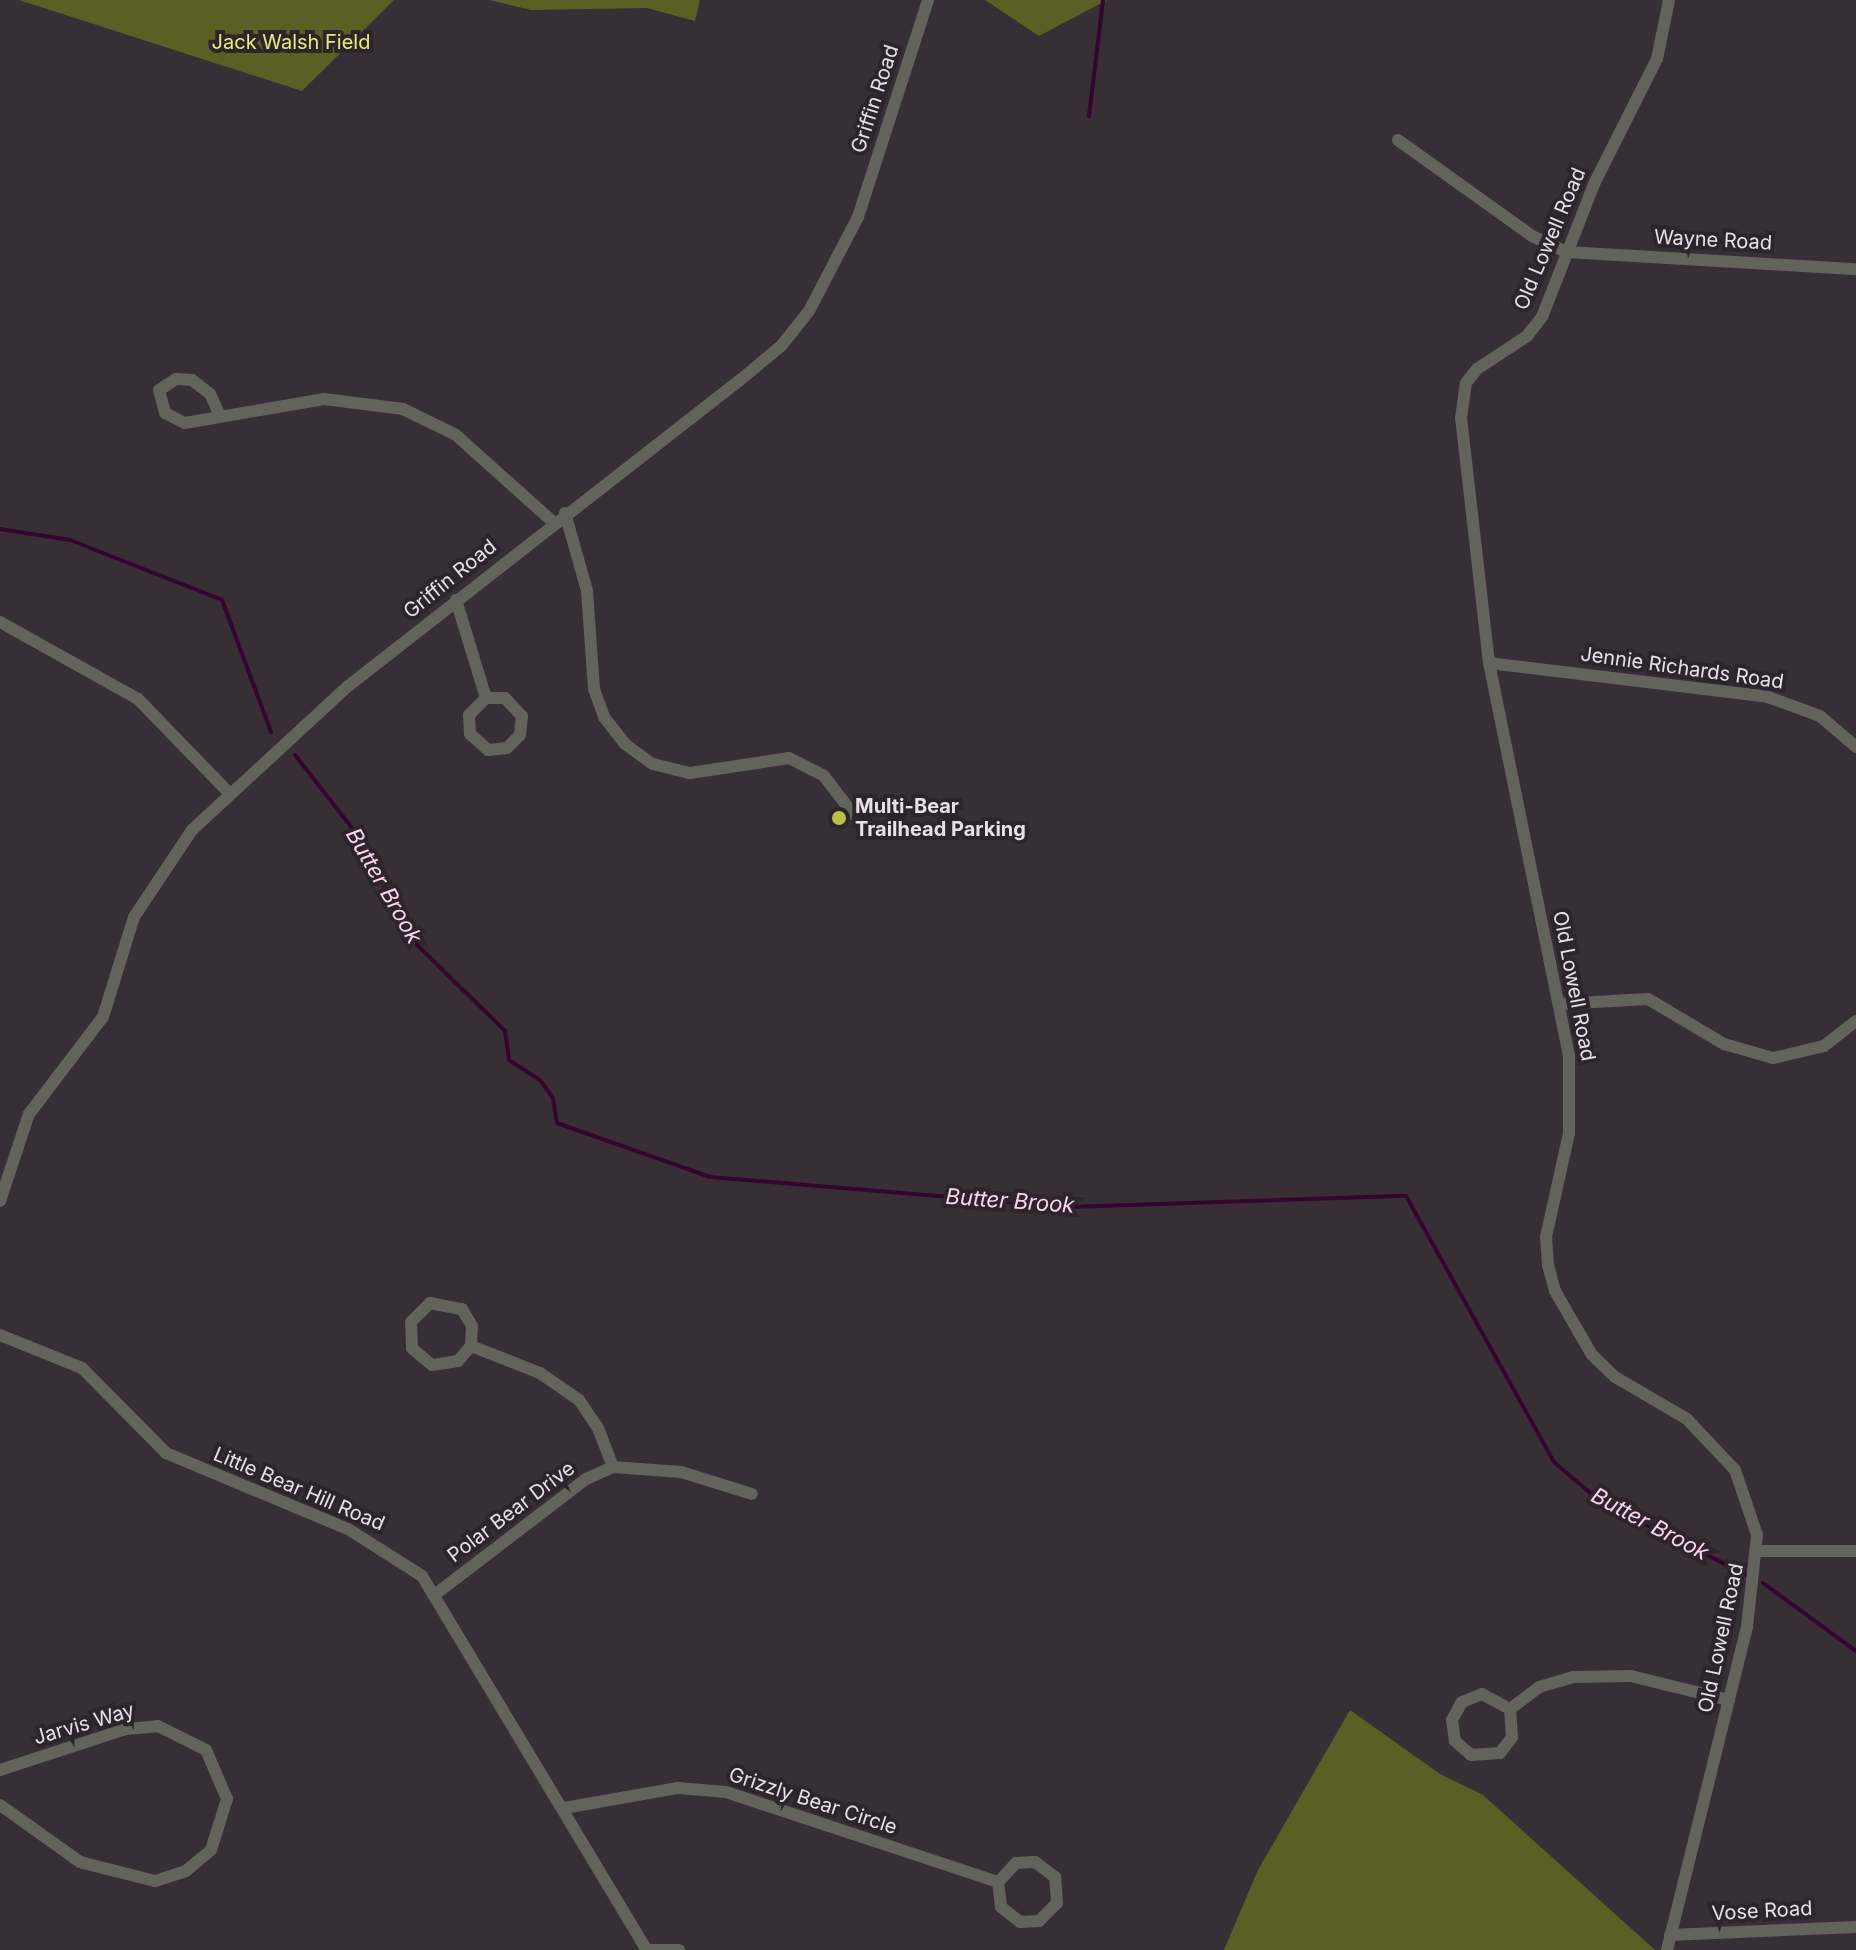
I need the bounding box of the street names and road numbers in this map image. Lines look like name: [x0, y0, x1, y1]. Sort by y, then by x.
street label: Griffin Road: [846, 42, 904, 156]
street label: Old Lowell Road: [1509, 164, 1591, 314]
street label: Wayne Road: [1653, 225, 1773, 255]
street label: Griffin Road: [399, 534, 501, 624]
street label: Jennie Richards Road: [1579, 642, 1785, 694]
street label: Old Lowell Road: [1548, 909, 1600, 1063]
street label: Little Bear Hill Road: [210, 1442, 388, 1536]
street label: Polar Bear Drive: [443, 1456, 579, 1568]
street label: Old Lowell Road: [1693, 1561, 1749, 1715]
street label: Jarvis Way: [31, 1698, 137, 1750]
street label: Grizzly Bear Circle: [726, 1762, 900, 1840]
street label: Vose Road: [1711, 1896, 1813, 1926]

